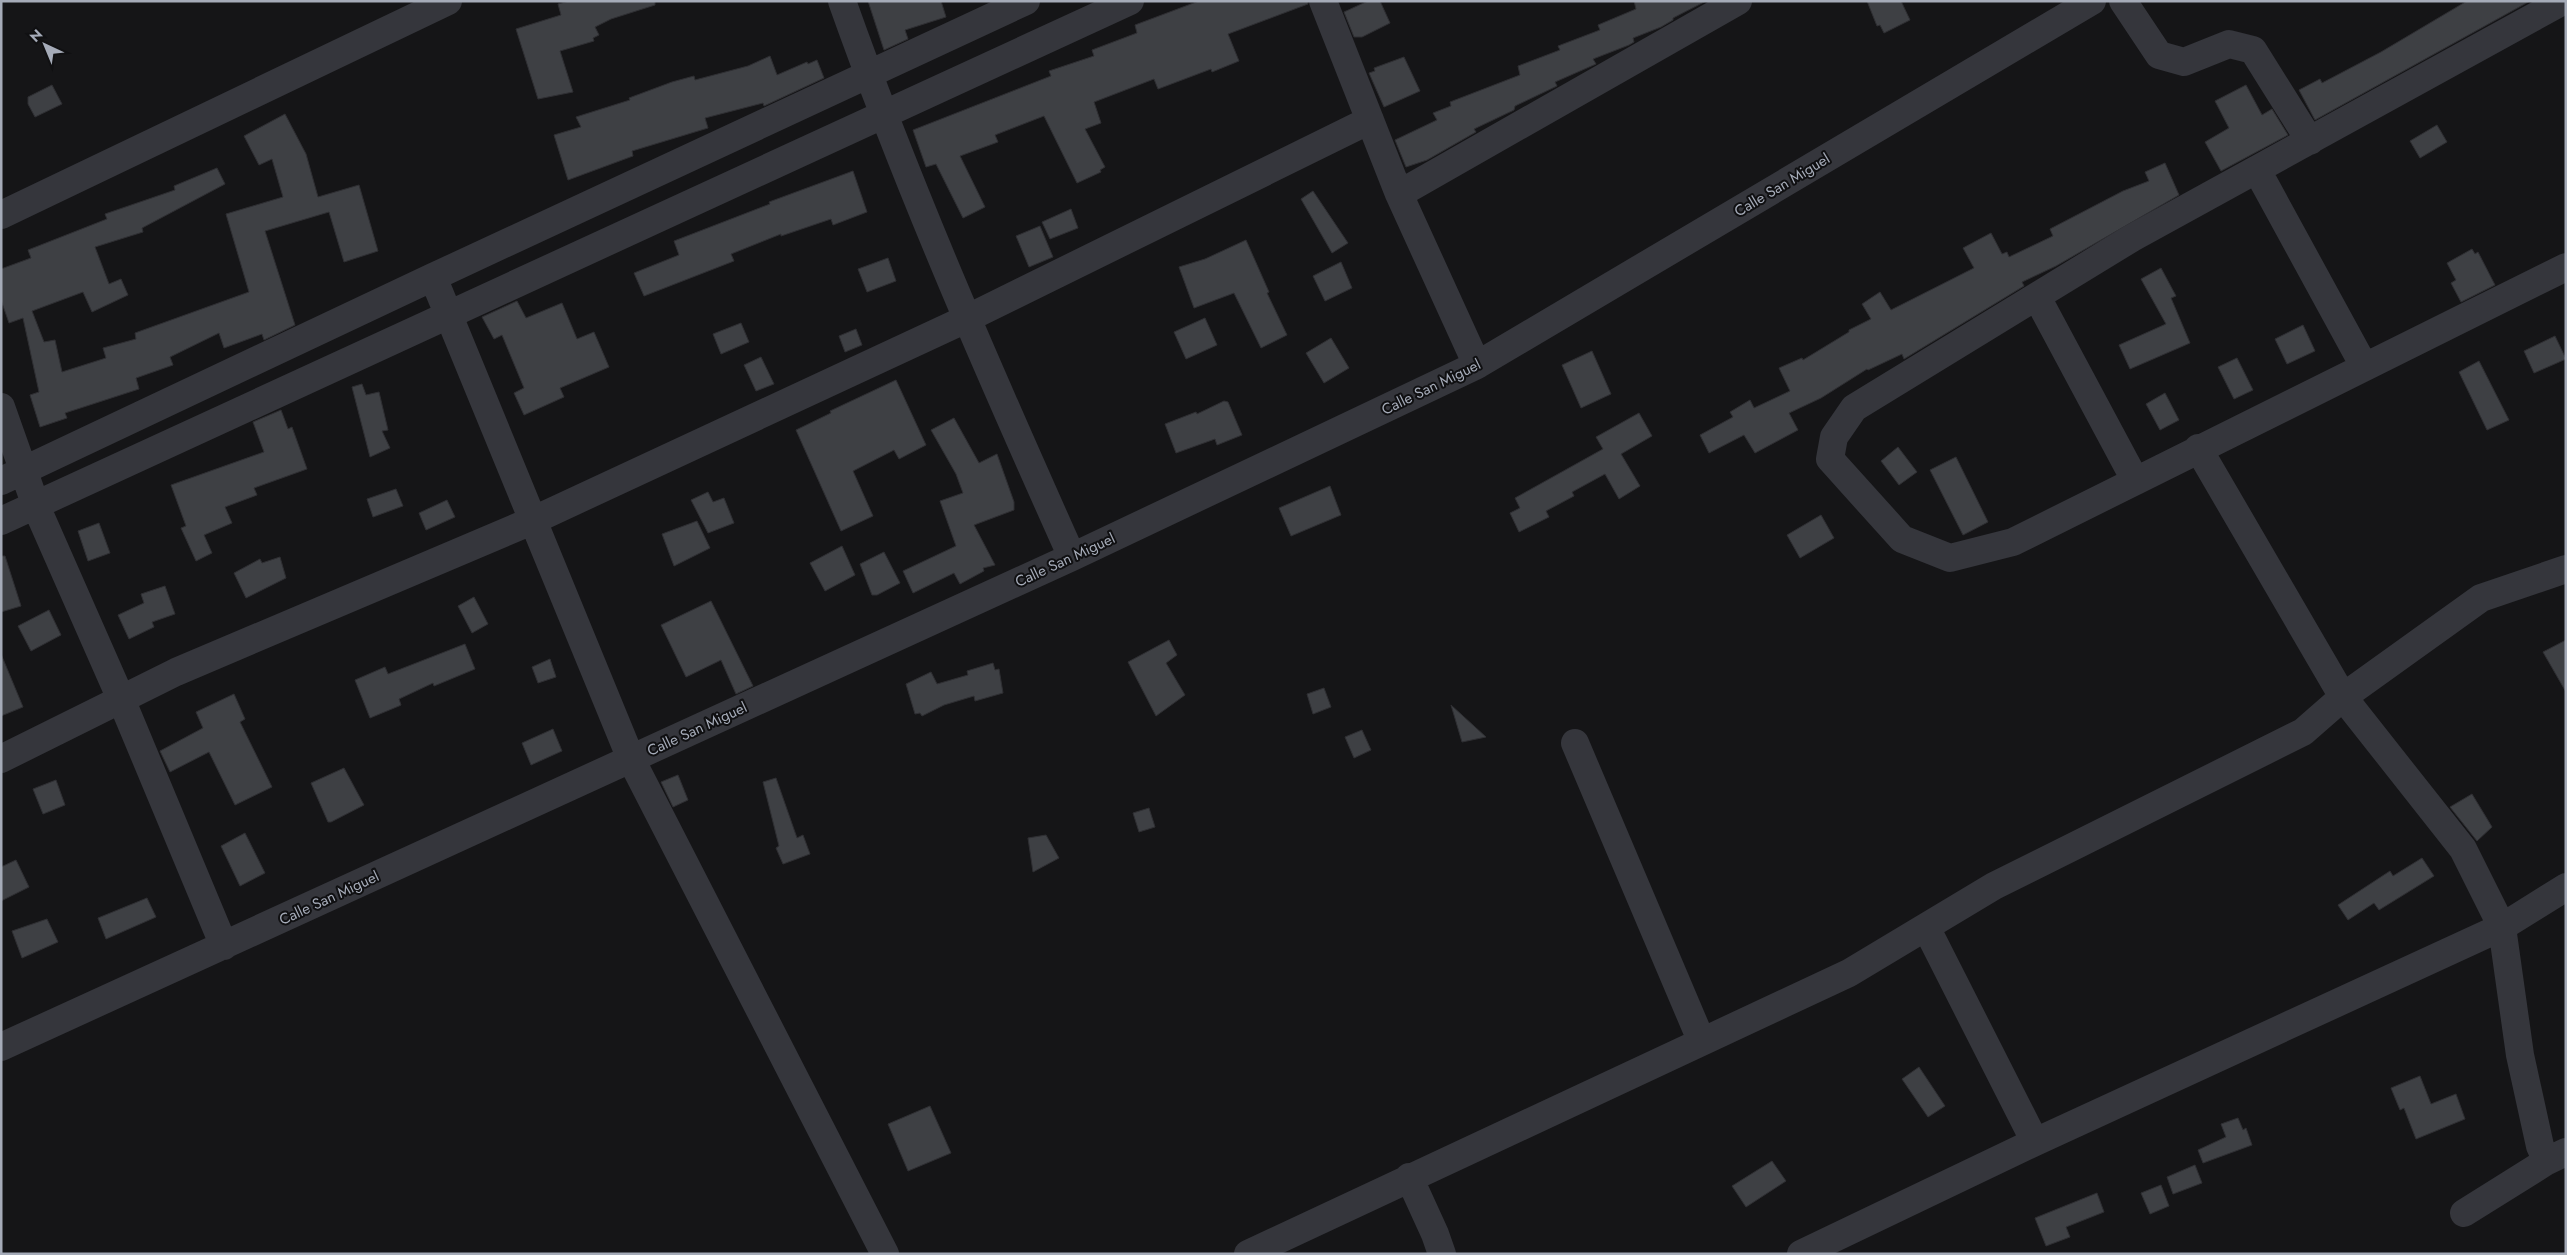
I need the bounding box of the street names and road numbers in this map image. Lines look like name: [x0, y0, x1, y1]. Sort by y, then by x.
street label: Calle San Miguel: [1730, 148, 1834, 222]
street label: Calle San Miguel: [1378, 353, 1484, 421]
street label: Calle San Miguel: [1011, 527, 1119, 593]
street label: Calle San Miguel: [643, 696, 751, 762]
street label: Calle San Miguel: [275, 865, 383, 931]

